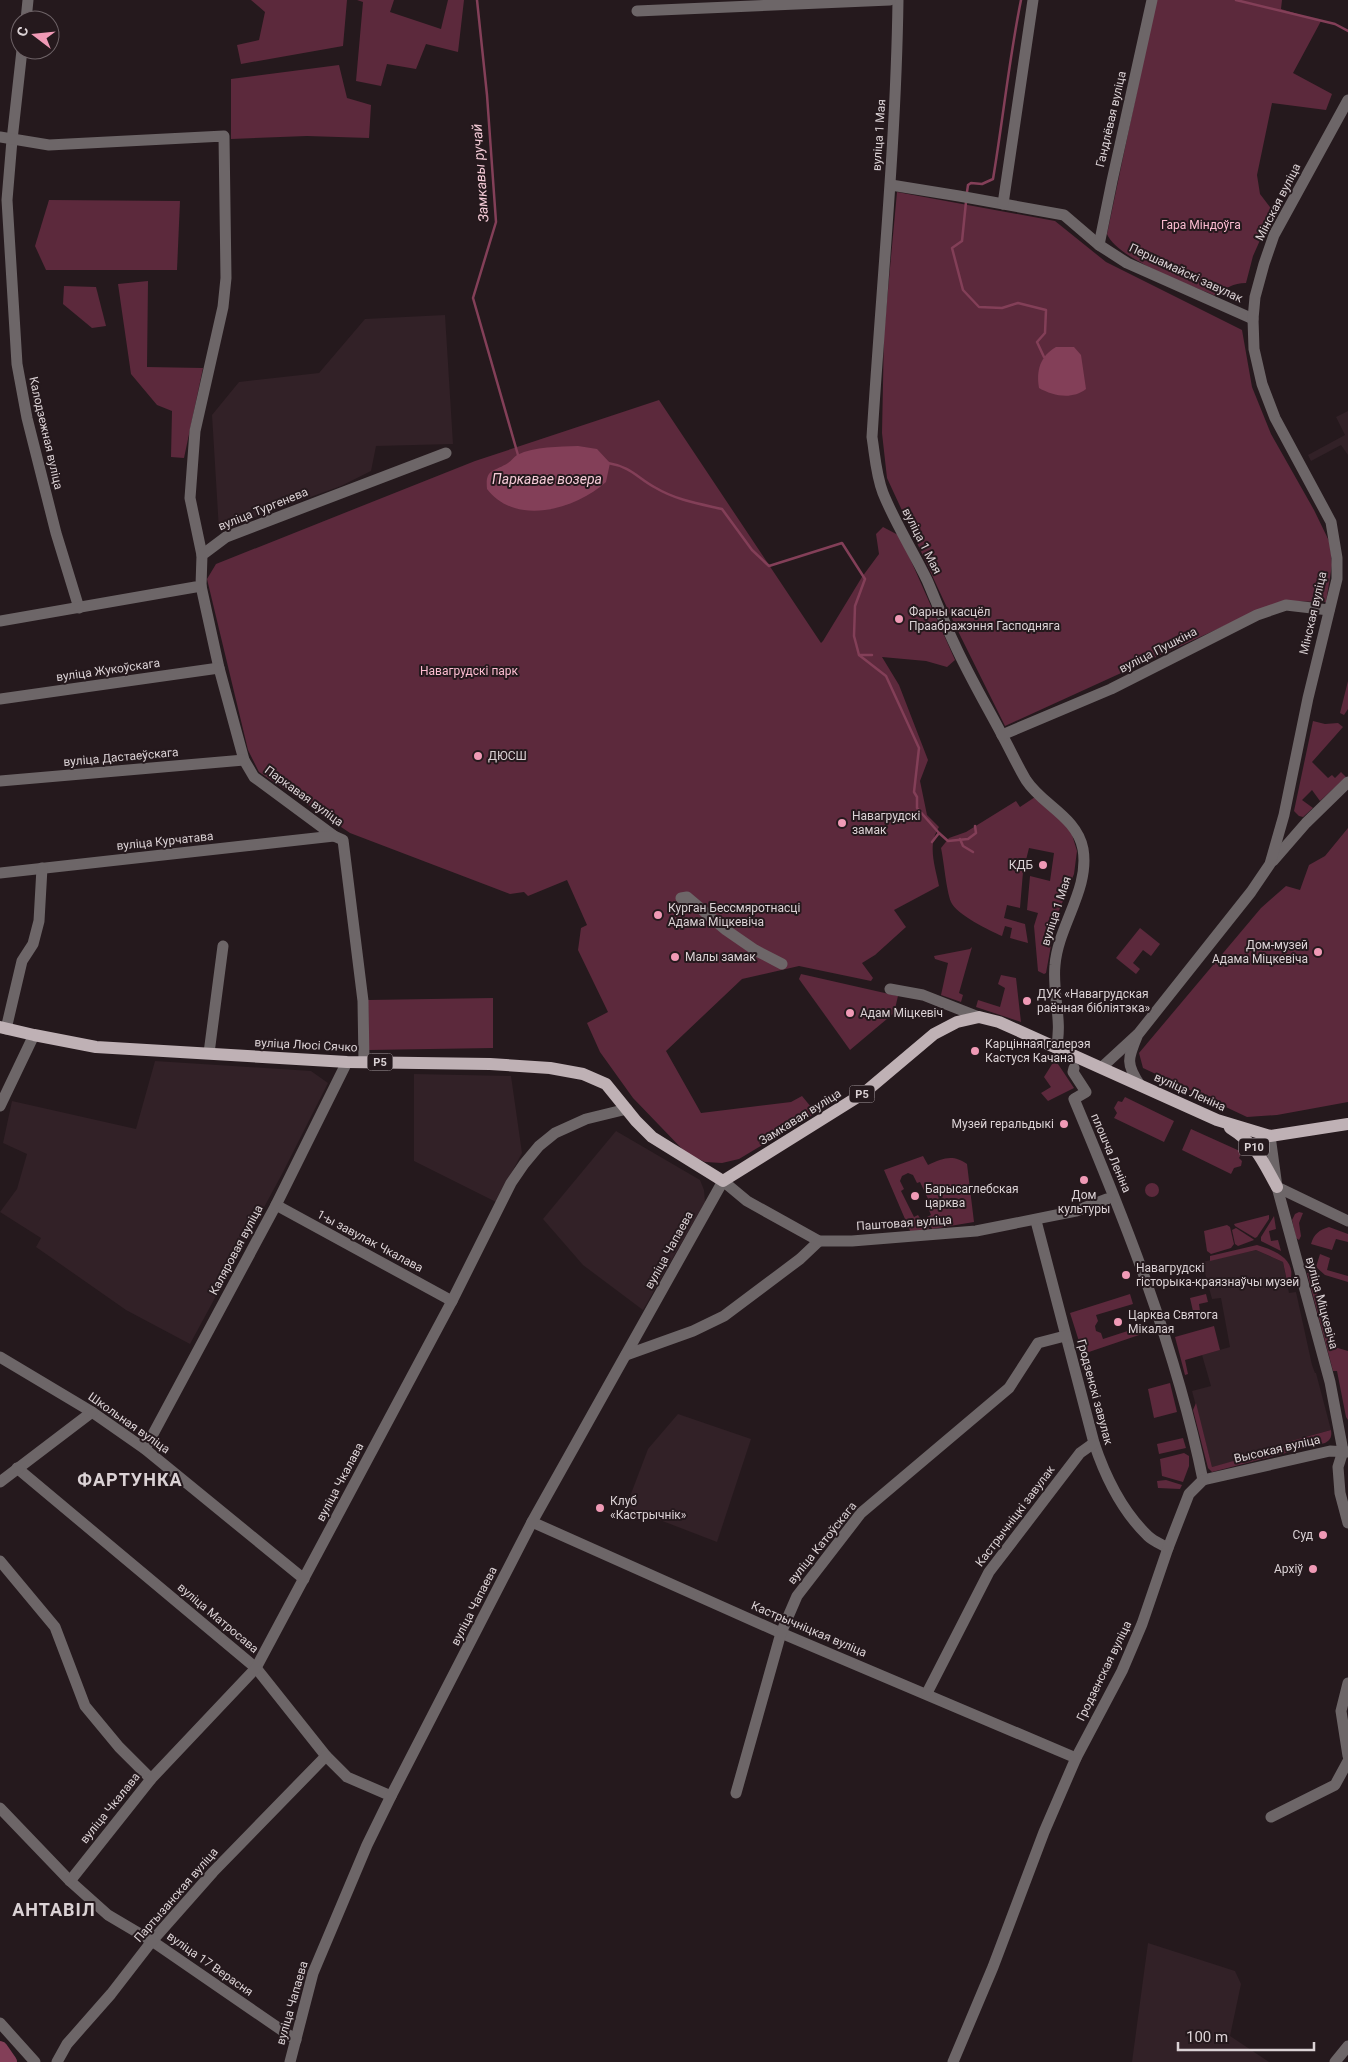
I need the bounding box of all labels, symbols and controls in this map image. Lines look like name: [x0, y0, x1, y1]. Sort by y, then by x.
north arrow: [10, 10, 60, 60]
text: С: [14, 25, 31, 38]
street label: Гандлёвая вуліца: [1093, 70, 1129, 168]
street label: вуліца 1 Мая: [870, 99, 888, 171]
water label: Замкавы ручай: [469, 123, 491, 223]
street label: Мінская вуліца: [1252, 161, 1304, 243]
park label: Гара Міндоўга: [1161, 218, 1241, 232]
street label: Першамайскі завулак: [1127, 241, 1245, 306]
street label: Калодзежная вуліца: [26, 375, 66, 491]
water label: Паркавае возера: [492, 471, 602, 487]
street label: вуліца Тургенева: [216, 485, 310, 533]
street label: вуліца 1 Мая: [899, 506, 945, 576]
street label: Мінская вуліца: [1297, 570, 1329, 656]
place label: Фарны касцёл Праабражэння Гасподняга: [909, 605, 1060, 633]
marker: Фарны касцёл Праабражэння Гасподняга: [893, 613, 905, 625]
street label: вуліца Пушкіна: [1117, 624, 1199, 676]
street label: вуліца Жукоўскага: [55, 656, 161, 684]
park label: Навагрудскі парк: [420, 664, 519, 678]
street label: вуліца Дастаеўскага: [63, 745, 179, 769]
place label: ДЮСШ: [488, 749, 527, 763]
marker: ДЮСШ: [472, 750, 484, 762]
street label: Паркавая вуліца: [262, 763, 346, 829]
place label: Навагрудскі замак: [852, 809, 921, 837]
marker: Навагрудскі замак: [836, 817, 848, 829]
street label: вуліца Курчатава: [116, 829, 214, 853]
place label: КДБ: [1009, 858, 1033, 872]
marker: КДБ: [1037, 859, 1049, 871]
street label: вуліца 1 Мая: [1038, 875, 1074, 947]
place label: Курган Бессмяротнасці Адама Міцкевіча: [668, 901, 800, 929]
marker: Курган Бессмяротнасці Адама Міцкевіча: [652, 909, 664, 921]
place label: Дом-музей Адама Міцкевіча: [1212, 938, 1308, 966]
marker: Дом-музей Адама Міцкевіча: [1312, 946, 1324, 958]
place label: Малы замак: [685, 950, 756, 964]
marker: Малы замак: [669, 951, 681, 963]
place label: ДУК «Навагрудская раённая бібліятэка»: [1037, 987, 1150, 1015]
marker: ДУК «Навагрудская раённая бібліятэка»: [1021, 995, 1033, 1007]
place label: Адам Міцкевіч: [860, 1006, 943, 1020]
marker: Адам Міцкевіч: [844, 1007, 856, 1019]
street label: вуліца Люсі Сячко: [254, 1035, 358, 1055]
place label: Карцінная галерэя Кастуся Качана: [985, 1037, 1091, 1065]
marker: Карцінная галерэя Кастуся Качана: [969, 1045, 981, 1057]
road number: Р5: [368, 1054, 392, 1070]
street label: вуліца Леніна: [1152, 1070, 1228, 1114]
street label: Замкавая вуліца: [756, 1086, 844, 1148]
road number: Р5: [850, 1086, 874, 1102]
street label: плошча Леніна: [1088, 1111, 1134, 1195]
place label: Музей геральдыкі: [952, 1117, 1054, 1131]
marker: Музей геральдыкі: [1058, 1118, 1070, 1130]
road number: Р10: [1239, 1138, 1269, 1156]
marker: Дом культуры: [1078, 1174, 1090, 1186]
place label: Барысаглебская царква: [925, 1182, 1019, 1210]
place label: Дом культуры: [1058, 1188, 1110, 1216]
marker: Барысаглебская царква: [909, 1190, 921, 1202]
street label: Каляровая вуліца: [206, 1203, 266, 1297]
street label: 1-ы завулак Чкалава: [315, 1207, 425, 1275]
street label: вуліца Чапаева: [642, 1209, 696, 1291]
street label: Паштовая вуліца: [856, 1213, 952, 1233]
street label: вуліца Міцкевіча: [1303, 1255, 1341, 1351]
place label: Навагрудскі гісторыка-краязнаўчы музей: [1136, 1261, 1299, 1289]
marker: Навагрудскі гісторыка-краязнаўчы музей: [1120, 1269, 1132, 1281]
place label: Царква Святога Мікалая: [1128, 1308, 1218, 1336]
marker: Царква Святога Мікалая: [1112, 1316, 1124, 1328]
street label: Гродзенскі завулак: [1074, 1338, 1116, 1447]
street label: Школьная вуліца: [85, 1390, 173, 1456]
street label: Высокая вуліца: [1232, 1432, 1322, 1466]
street label: вуліца Чкалава: [313, 1440, 367, 1524]
street label: Кастрычніцкі завулак: [972, 1462, 1058, 1569]
district label: ФАРТУНКА: [77, 1469, 183, 1490]
place label: Клуб «Кастрычнік»: [610, 1494, 687, 1522]
street label: вуліца Катоўскага: [785, 1499, 859, 1587]
marker: Клуб «Кастрычнік»: [594, 1502, 606, 1514]
place label: Суд: [1293, 1528, 1313, 1542]
marker: Суд: [1317, 1529, 1329, 1541]
place label: Архіў: [1274, 1562, 1303, 1576]
marker: Архіў: [1307, 1563, 1319, 1575]
street label: вуліца Чапаева: [448, 1564, 500, 1648]
street label: вуліца Матросава: [175, 1580, 261, 1656]
street label: Кастрычніцкая вуліца: [749, 1598, 869, 1660]
street label: Гродзенская вуліца: [1074, 1619, 1134, 1723]
street label: вуліца Чкалава: [77, 1770, 143, 1846]
street label: Партызанская вуліца: [131, 1845, 221, 1945]
district label: АНТАВІЛ: [12, 1899, 96, 1920]
street label: вуліца 17 Верасня: [164, 1929, 256, 1999]
street label: вуліца Чапаева: [273, 1959, 311, 2047]
scale bar: [1178, 2020, 1314, 2052]
text: 100 m: [1186, 2028, 1228, 2046]

